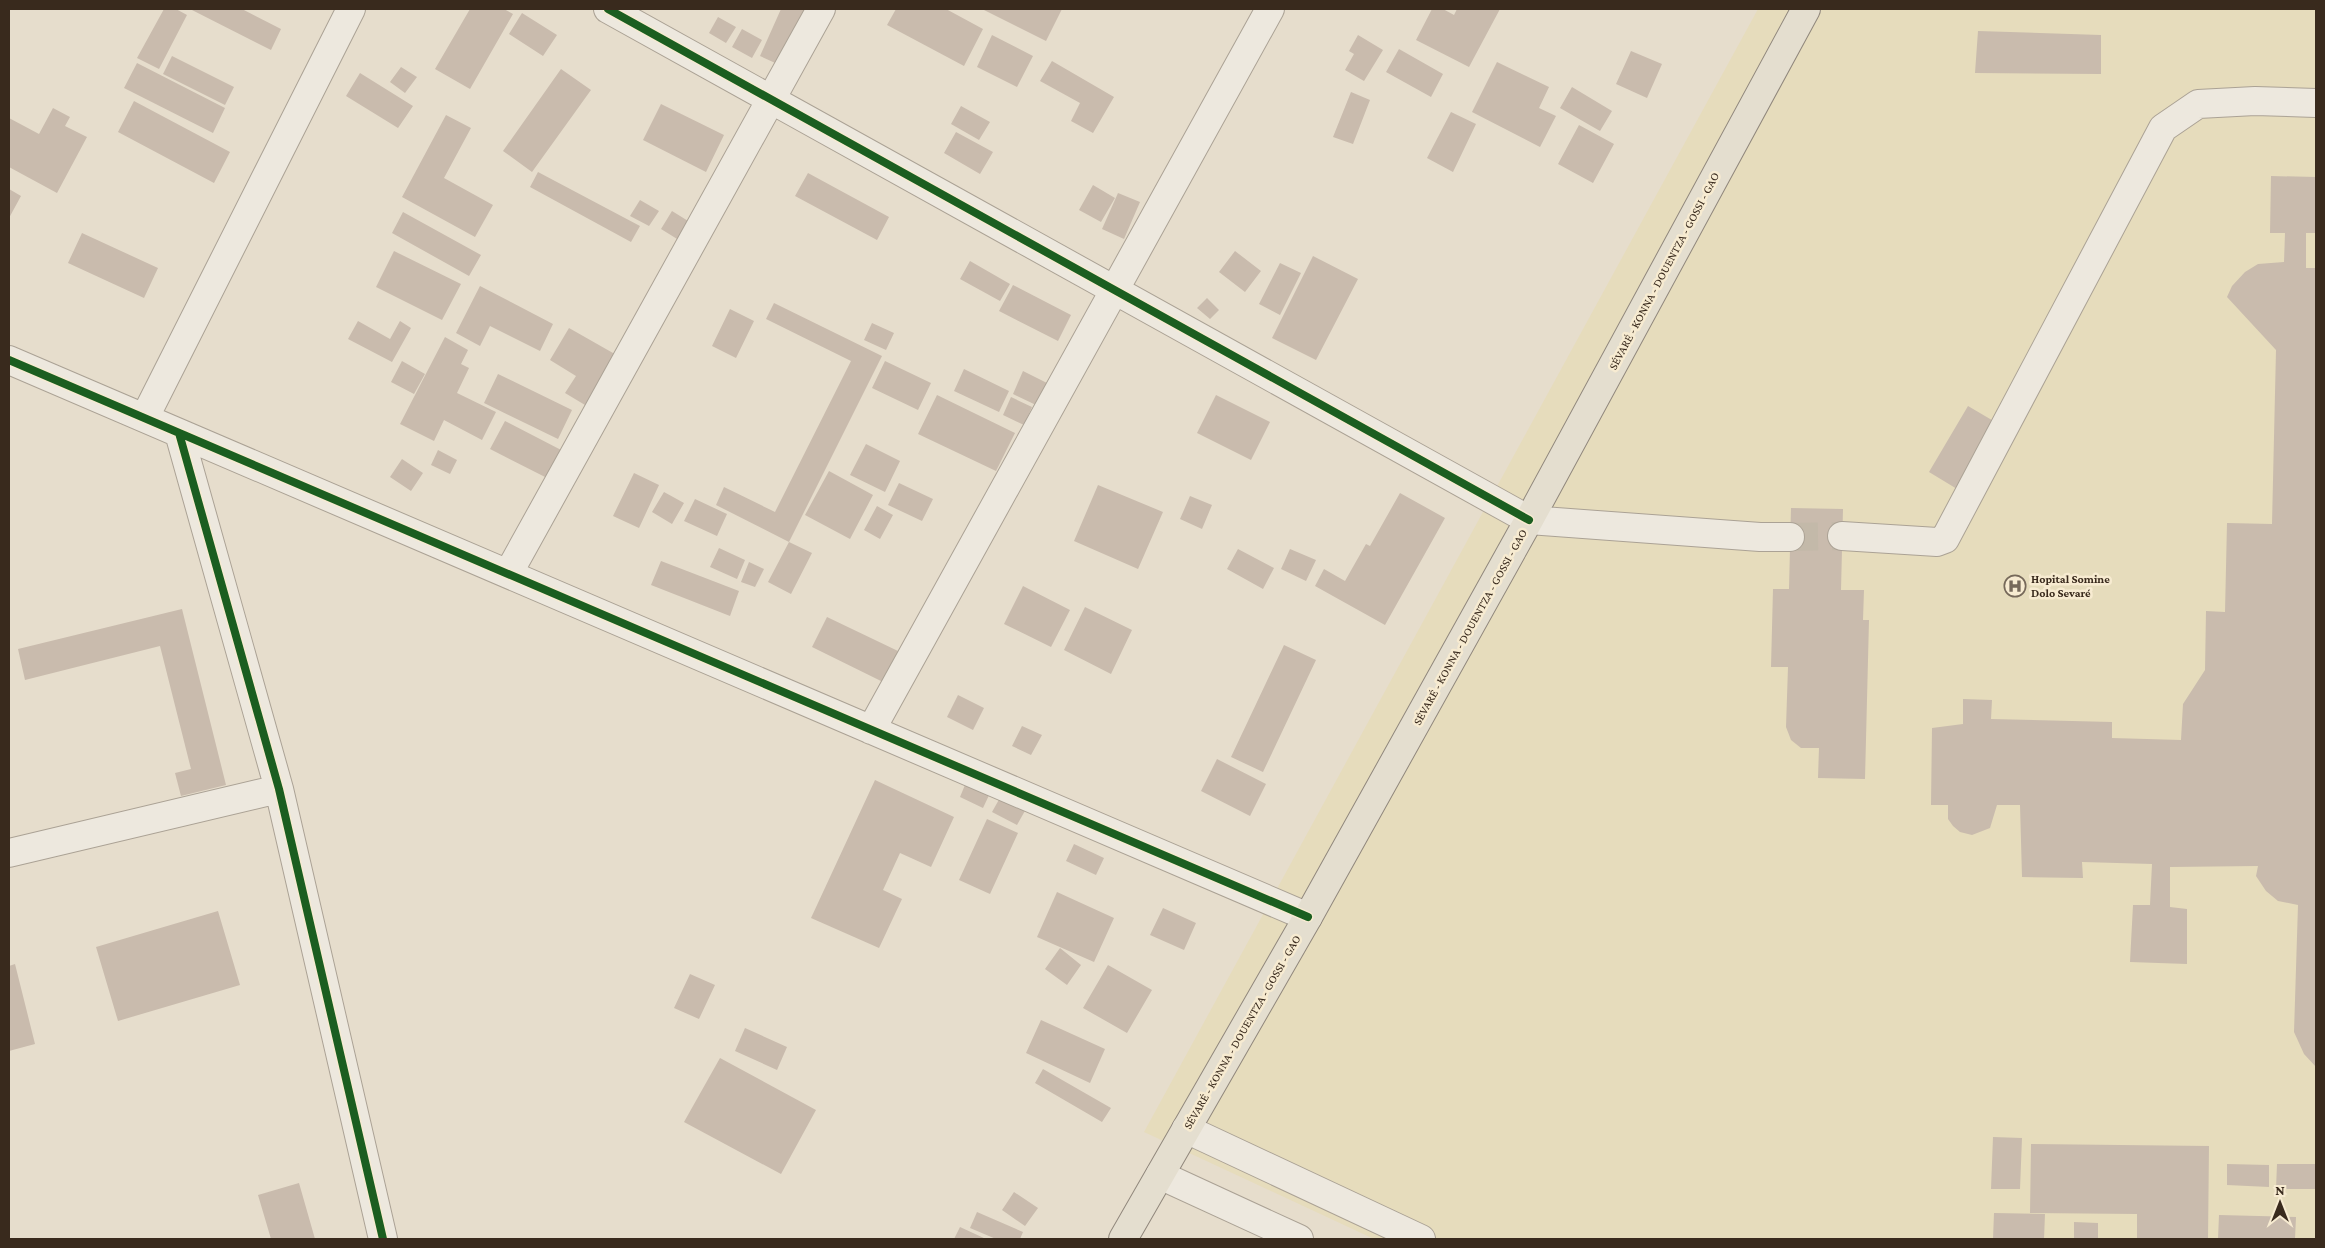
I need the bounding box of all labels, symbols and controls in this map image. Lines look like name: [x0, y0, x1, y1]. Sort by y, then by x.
street label: SÉVARÉ - KONNA - DOUENTZA - GOSSI - GAO: [1606, 170, 1722, 372]
street label: SÉVARÉ - KONNA - DOUENTZA - GOSSI - GAO: [1410, 527, 1530, 727]
place label: Hopital Somine Dolo Sevaré: [2031, 572, 2110, 600]
hospital icon: Hopital Somine Dolo Sevaré: [2003, 574, 2027, 598]
street label: SÉVARÉ - KONNA - DOUENTZA - GOSSI - GAO: [1180, 932, 1304, 1132]
north arrow: [2255, 1178, 2305, 1228]
text: N: [2275, 1182, 2285, 1198]

